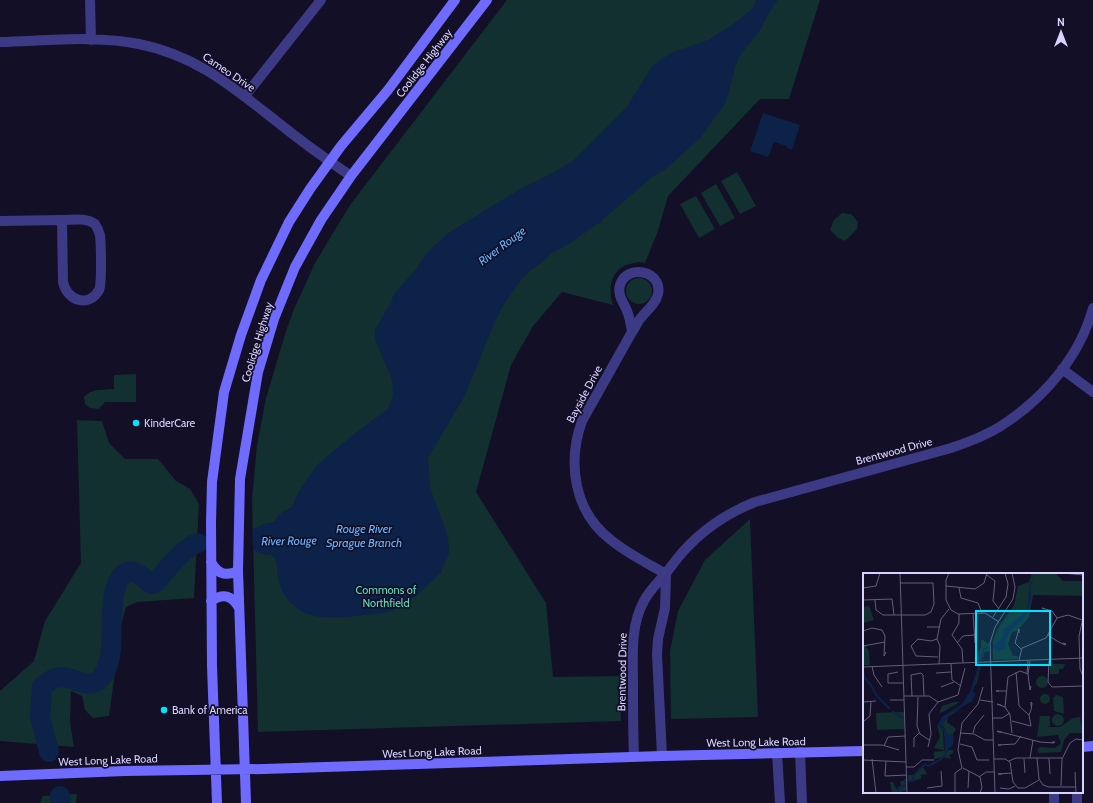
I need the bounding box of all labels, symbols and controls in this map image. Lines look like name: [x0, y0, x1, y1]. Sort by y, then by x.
north arrow: [1041, 12, 1081, 52]
text: N: [1057, 15, 1065, 29]
street label: Coolidge Highway: [393, 26, 455, 100]
street label: Cameo Drive: [200, 49, 258, 95]
water label: River Rouge: [475, 223, 529, 268]
street label: Coolidge Highway: [238, 300, 276, 384]
street label: Bayside Drive: [563, 363, 605, 425]
place label: KinderCare: [144, 416, 196, 430]
marker: KinderCare: [131, 418, 141, 428]
street label: Brentwood Drive: [854, 434, 934, 468]
water label: Rouge River Sprague Branch: [326, 521, 402, 550]
water label: River Rouge: [261, 533, 318, 548]
inset map: [863, 573, 1083, 793]
park label: Commons of Northfield: [356, 583, 417, 610]
street label: Brentwood Drive: [614, 632, 630, 711]
place label: Bank of America: [172, 703, 248, 717]
marker: Bank of America: [159, 705, 169, 715]
street label: West Long Lake Road: [706, 734, 806, 750]
street label: West Long Lake Road: [382, 743, 482, 761]
street label: West Long Lake Road: [58, 751, 158, 769]

